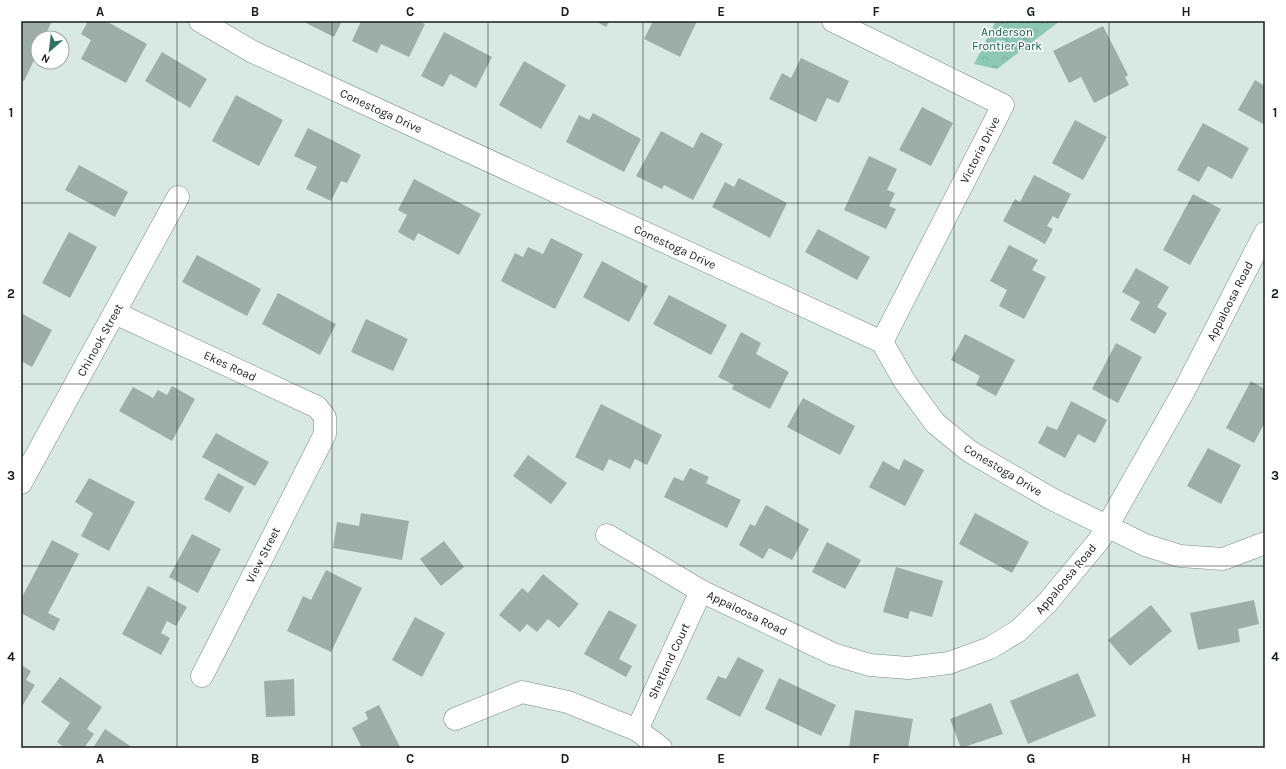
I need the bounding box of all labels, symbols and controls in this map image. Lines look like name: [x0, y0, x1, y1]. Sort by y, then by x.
text: A: [96, 4, 104, 19]
text: B: [251, 4, 259, 19]
text: C: [406, 4, 414, 19]
text: D: [561, 4, 570, 19]
text: E: [717, 4, 725, 19]
text: F: [872, 4, 880, 19]
text: G: [1027, 4, 1035, 19]
text: H: [1181, 4, 1191, 19]
park label: Anderson Frontier Park: [972, 25, 1042, 53]
north arrow: [30, 30, 70, 70]
text: N: [39, 51, 52, 66]
street label: Conestoga Drive: [338, 86, 424, 136]
text: 1: [9, 105, 13, 120]
text: 1: [1273, 105, 1277, 120]
street label: Victoria Drive: [957, 114, 1003, 186]
street label: Conestoga Drive: [632, 222, 718, 272]
street label: Appaloosa Road: [1204, 259, 1256, 343]
text: 2: [7, 286, 15, 301]
text: 2: [1271, 286, 1279, 301]
street label: Chinook Street: [74, 301, 126, 379]
street label: Ekes Road: [201, 348, 259, 384]
street label: Conestoga Drive: [961, 441, 1045, 499]
text: 3: [7, 468, 15, 483]
text: 3: [1271, 468, 1279, 483]
street label: View Street: [243, 524, 283, 585]
street label: Appaloosa Road: [1033, 541, 1099, 617]
street label: Appaloosa Road: [705, 588, 789, 638]
street label: Shetland Court: [645, 620, 693, 701]
text: 4: [7, 649, 15, 664]
text: 4: [1271, 649, 1279, 664]
text: A: [96, 751, 104, 766]
text: B: [251, 751, 259, 766]
text: C: [406, 751, 414, 766]
text: D: [561, 751, 570, 766]
text: E: [717, 751, 725, 766]
text: F: [872, 751, 880, 766]
text: G: [1027, 751, 1035, 766]
text: H: [1181, 751, 1191, 766]

